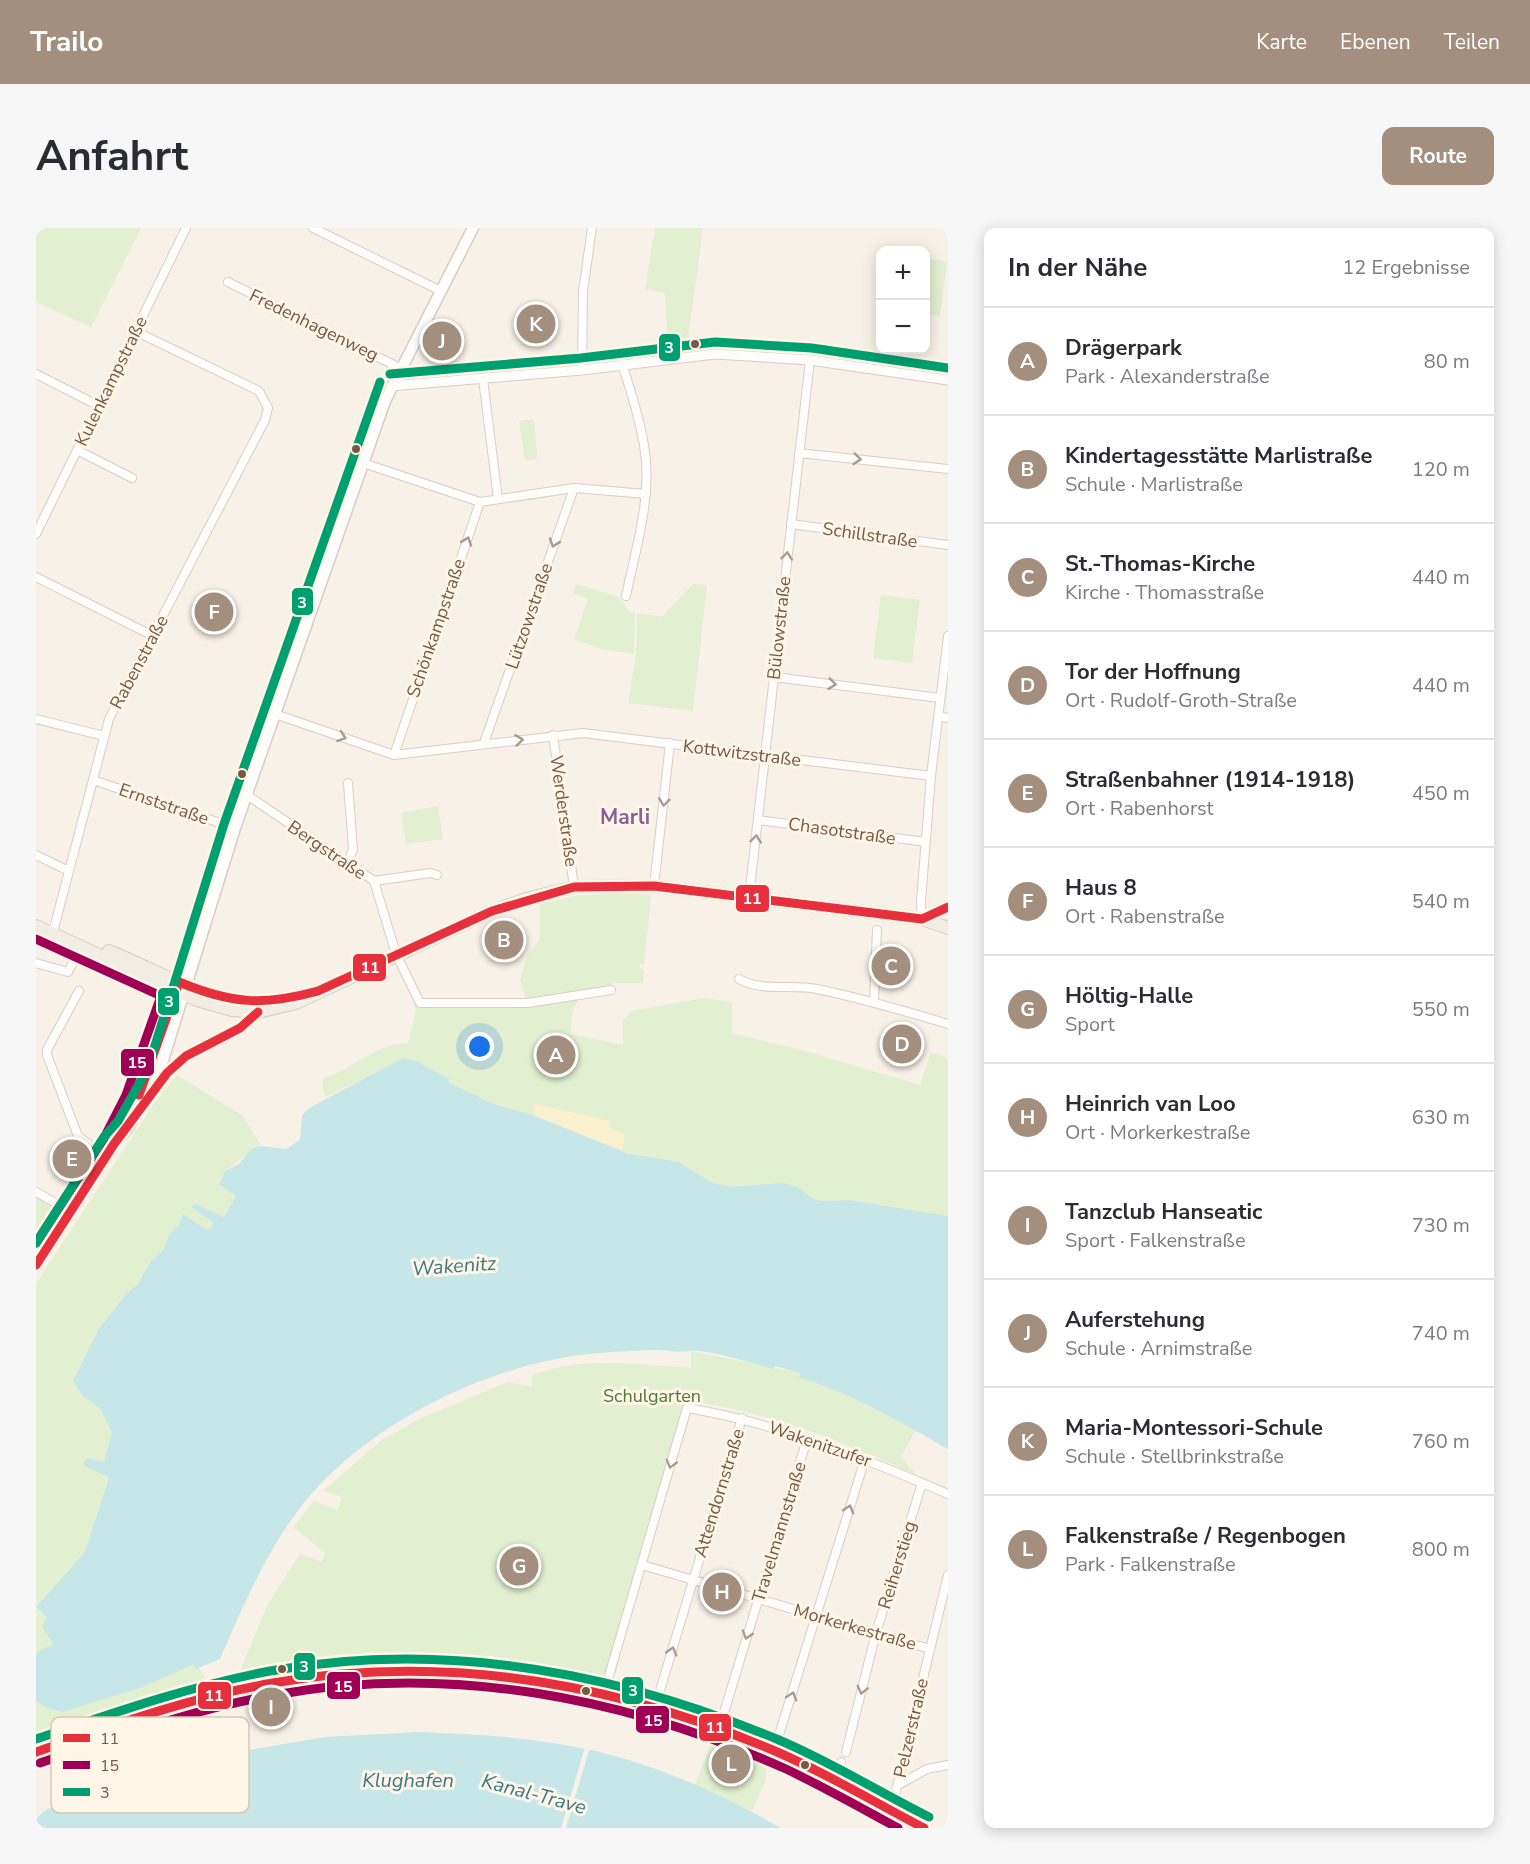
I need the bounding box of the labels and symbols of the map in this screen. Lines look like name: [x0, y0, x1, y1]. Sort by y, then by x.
street label: Fredenhagenweg: [245, 283, 383, 367]
pin: K: [516, 302, 556, 346]
street label: Kulenkampstraße: [69, 312, 153, 450]
pin: J: [422, 318, 462, 364]
line badge: 3: [658, 333, 681, 362]
text: 3: [664, 337, 674, 359]
unlabelled marker: [689, 338, 701, 350]
unlabelled marker: [350, 443, 362, 455]
one-way arrow: [853, 452, 862, 464]
street label: Schillstraße: [821, 516, 919, 554]
one-way arrow: [459, 536, 472, 546]
one-way arrow: [549, 537, 562, 548]
one-way arrow: [781, 551, 793, 560]
street label: Schönkampstraße: [401, 555, 471, 701]
street label: Lützowstraße: [500, 560, 558, 672]
street label: Bülowstraße: [762, 575, 796, 681]
line badge: 3: [291, 587, 314, 616]
pin: F: [194, 590, 234, 634]
text: 3: [297, 592, 307, 614]
street label: Rabenstraße: [104, 611, 174, 713]
one-way arrow: [827, 678, 837, 690]
one-way arrow: [336, 730, 347, 743]
one-way arrow: [514, 734, 523, 747]
street label: Kottwitzstraße: [682, 734, 802, 772]
street label: Werderstraße: [544, 754, 584, 868]
unlabelled marker: [236, 768, 248, 780]
street label: Ernststraße: [116, 777, 212, 831]
one-way arrow: [658, 797, 670, 806]
district label: Marli: [600, 803, 650, 831]
street label: Chasotstraße: [787, 812, 897, 850]
street label: Bergstraße: [283, 815, 371, 885]
one-way arrow: [749, 834, 761, 843]
line badge: 11: [735, 884, 770, 913]
text: 11: [742, 888, 762, 910]
pin: B: [484, 918, 524, 962]
pin: C: [872, 944, 910, 988]
line badge: 11: [352, 953, 387, 982]
text: 11: [360, 957, 380, 979]
line badge: 3: [157, 987, 180, 1016]
text: 3: [164, 991, 174, 1013]
pin: D: [882, 1022, 922, 1066]
your location: [465, 1032, 494, 1061]
pin: A: [536, 1032, 576, 1078]
line badge: 15: [120, 1048, 155, 1077]
text: 15: [127, 1052, 147, 1074]
pin: E: [52, 1136, 92, 1182]
water label: Wakenitz: [411, 1250, 498, 1282]
park label: Schulgarten: [603, 1384, 701, 1408]
street label: Wakenitzufer: [765, 1415, 875, 1473]
street label: Attendornstraße: [688, 1426, 750, 1560]
one-way arrow: [666, 1459, 678, 1469]
street label: Travelmannstraße: [746, 1459, 812, 1605]
one-way arrow: [842, 1504, 854, 1515]
street label: Reiherstieg: [872, 1518, 922, 1612]
pin: G: [500, 1544, 538, 1588]
pin: H: [702, 1570, 742, 1614]
street label: Morkerkestraße: [791, 1598, 919, 1656]
one-way arrow: [742, 1629, 754, 1640]
one-way arrow: [665, 1646, 677, 1656]
line badge: 3: [293, 1652, 316, 1681]
text: 3: [299, 1656, 309, 1678]
unlabelled marker: [276, 1663, 288, 1675]
line badge: 15: [326, 1671, 361, 1700]
text: 15: [333, 1676, 353, 1698]
line badge: 3: [621, 1676, 644, 1705]
street label: Pelzerstraße: [888, 1676, 934, 1780]
text: 3: [628, 1680, 638, 1702]
line badge: 11: [197, 1681, 232, 1710]
pin: I: [252, 1684, 290, 1730]
text: 11: [204, 1685, 224, 1707]
unlabelled marker: [580, 1685, 592, 1697]
one-way arrow: [857, 1685, 870, 1695]
one-way arrow: [785, 1691, 797, 1702]
line badge: 15: [635, 1705, 670, 1734]
text: 15: [643, 1710, 663, 1732]
line badge: 11: [698, 1713, 732, 1742]
legend: [51, 1717, 249, 1813]
text: 11: [705, 1717, 725, 1739]
text: 11: [100, 1728, 119, 1750]
pin: L: [712, 1742, 750, 1786]
text: 15: [100, 1755, 119, 1777]
unlabelled marker: [799, 1759, 811, 1771]
water label: Klughafen: [362, 1767, 454, 1794]
water label: Kanal-Trave: [479, 1767, 590, 1821]
text: 3: [100, 1782, 110, 1804]

